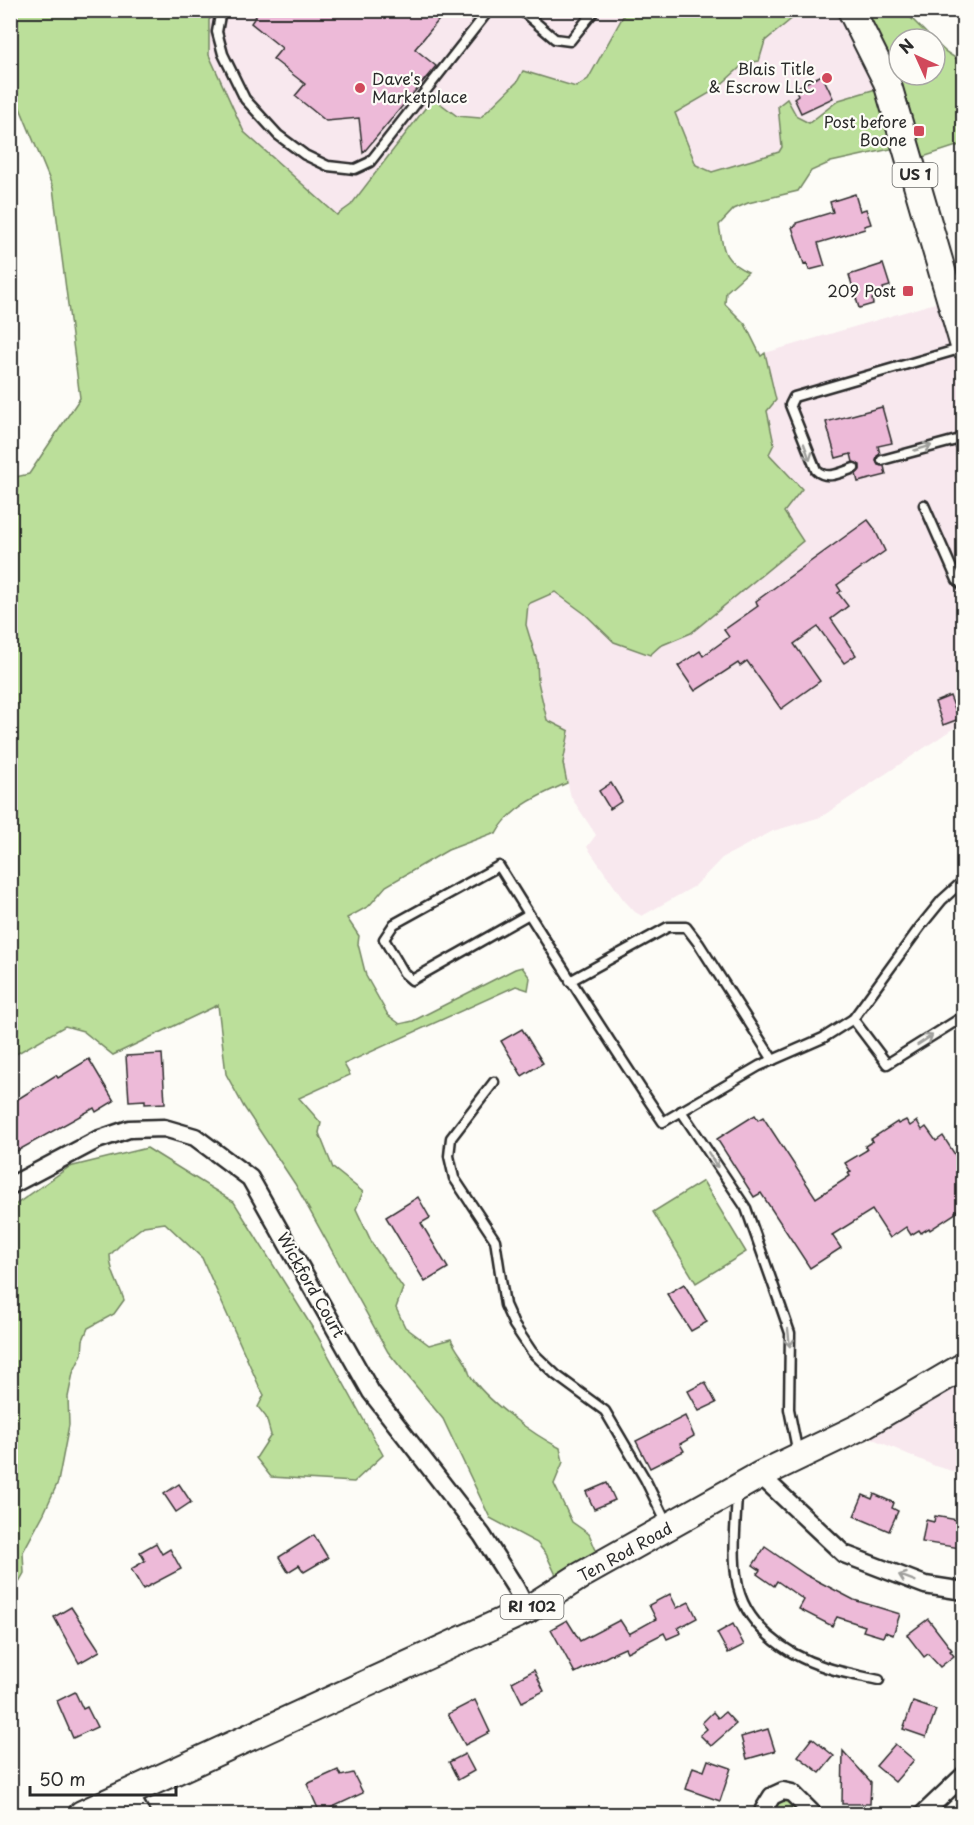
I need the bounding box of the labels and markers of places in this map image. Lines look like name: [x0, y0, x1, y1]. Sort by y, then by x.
place label: Blais Title & Escrow LLC: [709, 56, 815, 98]
place label: Dave's Marketplace: [372, 66, 467, 108]
marker: Blais Title & Escrow LLC: [820, 71, 834, 85]
marker: Dave's Marketplace: [353, 81, 367, 95]
place label: Post before Boone: [824, 109, 907, 151]
marker: Post before Boone: [912, 124, 926, 138]
place label: 209 Post: [827, 278, 896, 302]
marker: 209 Post: [901, 284, 915, 298]

